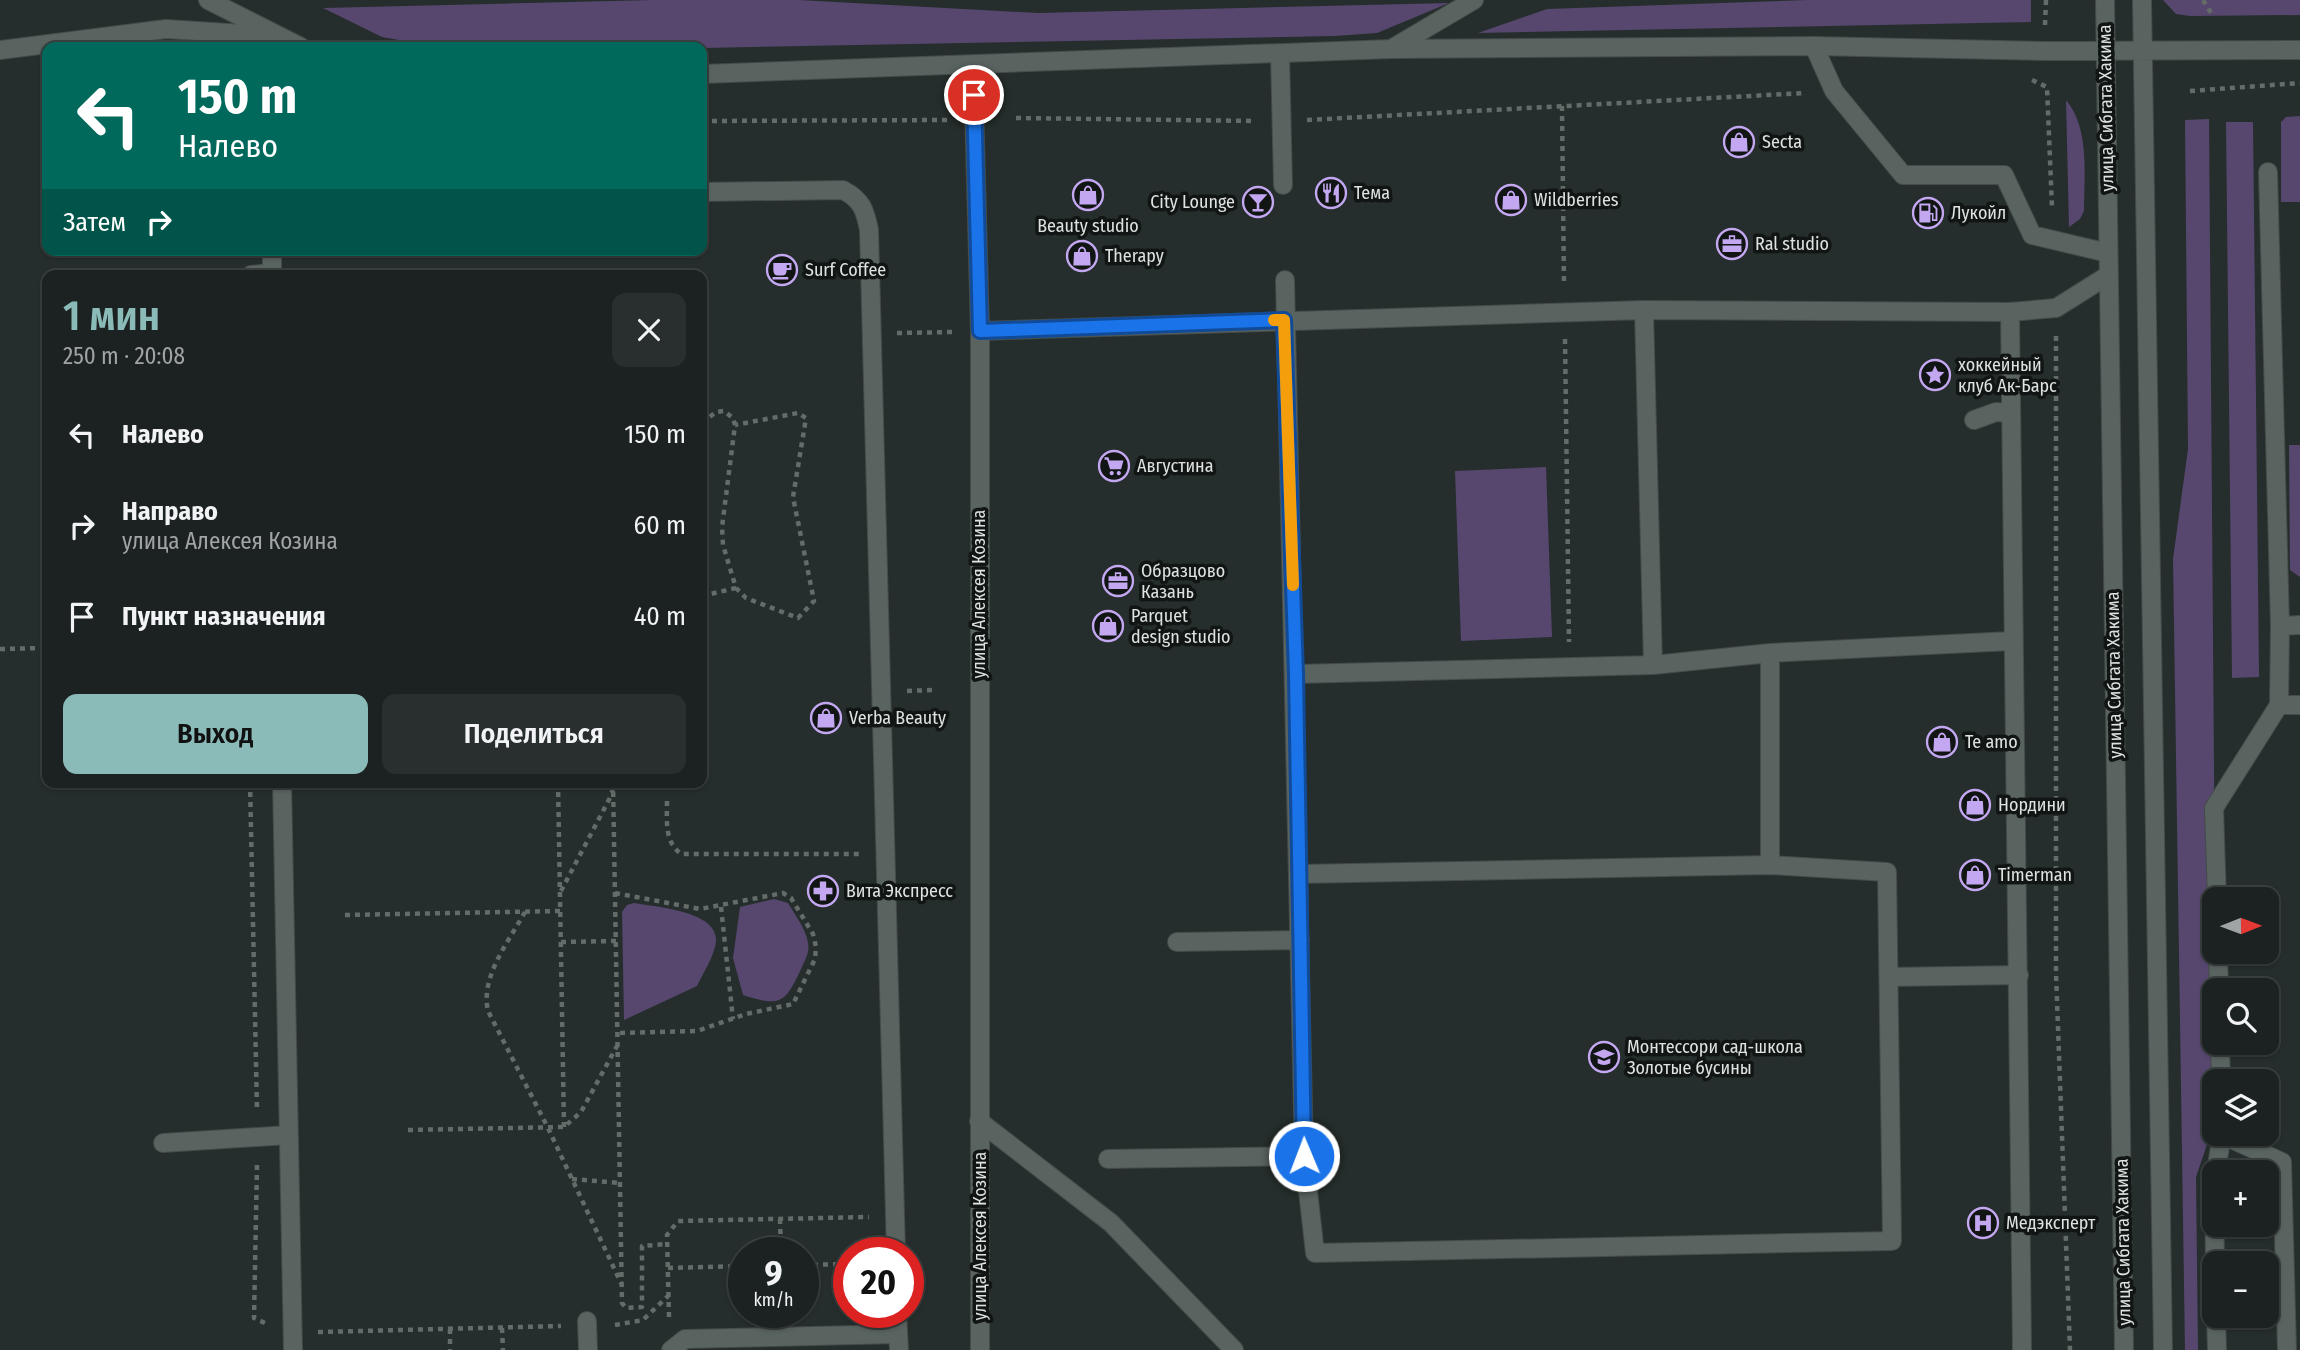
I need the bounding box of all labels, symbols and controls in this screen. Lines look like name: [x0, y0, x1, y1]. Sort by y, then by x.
street label: улица Сибгата Хакима: [2094, 24, 2118, 192]
pin: [944, 65, 1004, 125]
text: 150 m: [178, 67, 297, 126]
icon: left: [63, 70, 154, 161]
icon: arrive: [955, 76, 993, 114]
shop icon: Secta: [1722, 125, 1756, 159]
text: Налево: [178, 127, 278, 165]
place label: Secta: [1762, 131, 1802, 153]
restaurant icon: Тема: [1314, 176, 1348, 210]
shop icon: Beauty studio: [1071, 178, 1105, 212]
place label: Тема: [1354, 182, 1390, 204]
shop icon: Wildberries: [1494, 183, 1528, 217]
bar icon: City Lounge: [1241, 185, 1275, 219]
place label: Wildberries: [1534, 189, 1619, 211]
place label: City Lounge: [1150, 191, 1235, 213]
fuel station icon: Лукойл: [1911, 196, 1945, 230]
place label: Лукойл: [1951, 202, 2006, 224]
icon: right: [140, 203, 178, 241]
text: Затем: [63, 207, 126, 238]
place label: Beauty studio: [1037, 215, 1139, 237]
office icon: Ral studio: [1715, 227, 1749, 261]
place label: Ral studio: [1755, 233, 1829, 255]
shop icon: Therapy: [1065, 239, 1099, 273]
place label: Therapy: [1105, 245, 1164, 267]
cafe icon: Surf Coffee: [765, 253, 799, 287]
place label: Surf Coffee: [805, 259, 886, 281]
text: 1 мин: [63, 291, 160, 341]
button: close: [612, 293, 686, 367]
text: 250 m · 20:08: [63, 342, 185, 370]
place label: хоккейный клуб Ак-Барс: [1958, 354, 2057, 397]
place icon: хоккейный клуб Ак-Барс: [1918, 358, 1952, 392]
icon: left: [63, 416, 101, 454]
text: Налево: [122, 419, 204, 450]
text: 150 m: [624, 419, 686, 450]
supermarket icon: Августина: [1097, 449, 1131, 483]
place label: Августина: [1137, 455, 1214, 477]
text: Направо: [122, 496, 218, 527]
icon: right: [63, 507, 101, 545]
street label: улица Алексея Козина: [968, 509, 990, 678]
text: 60 m: [633, 510, 686, 541]
text: улица Алексея Козина: [122, 527, 338, 555]
place label: Образцово Казань: [1141, 560, 1225, 603]
office icon: Образцово Казань: [1101, 564, 1135, 598]
street label: улица Сибгата Хакима: [2102, 591, 2126, 759]
icon: arrive: [63, 598, 101, 636]
text: Пункт назначения: [122, 601, 326, 632]
text: 40 m: [634, 601, 686, 632]
place label: Parquet design studio: [1131, 605, 1231, 648]
shop icon: Parquet design studio: [1091, 609, 1125, 643]
button: Выход: [63, 694, 368, 774]
button: Поделиться: [382, 694, 686, 774]
shop icon: Verba Beauty: [809, 701, 843, 735]
place label: Verba Beauty: [849, 707, 946, 729]
shop icon: Te amo: [1925, 725, 1959, 759]
place label: Te amo: [1965, 731, 2018, 753]
shop icon: Нордини: [1958, 788, 1992, 822]
place label: Нордини: [1998, 794, 2066, 816]
shop icon: Timerman: [1958, 858, 1992, 892]
place label: Timerman: [1998, 864, 2072, 886]
pharmacy icon: Вита Экспресс: [806, 874, 840, 908]
place label: Вита Экспресс: [846, 880, 953, 902]
north arrow: [2202, 887, 2278, 964]
map controls: [2202, 887, 2279, 1328]
button: search: [2202, 978, 2279, 1055]
place label: Монтессори сад-школа Золотые бусины: [1627, 1036, 1803, 1079]
school or university icon: Монтессори сад-школа Золотые бусины: [1587, 1040, 1621, 1074]
button: layers: [2202, 1069, 2279, 1146]
position arrow: [1267, 1119, 1341, 1193]
street label: улица Алексея Козина: [969, 1151, 991, 1320]
street label: улица Сибгата Хакима: [2111, 1158, 2135, 1326]
button: +: [2202, 1160, 2279, 1237]
hospital icon: Медэксперт: [1966, 1206, 2000, 1240]
place label: Медэксперт: [2006, 1212, 2096, 1234]
speed limit sign: 20: [833, 1237, 924, 1328]
button: −: [2202, 1251, 2279, 1328]
text: 9: [764, 1252, 783, 1294]
text: km/h: [753, 1289, 794, 1311]

